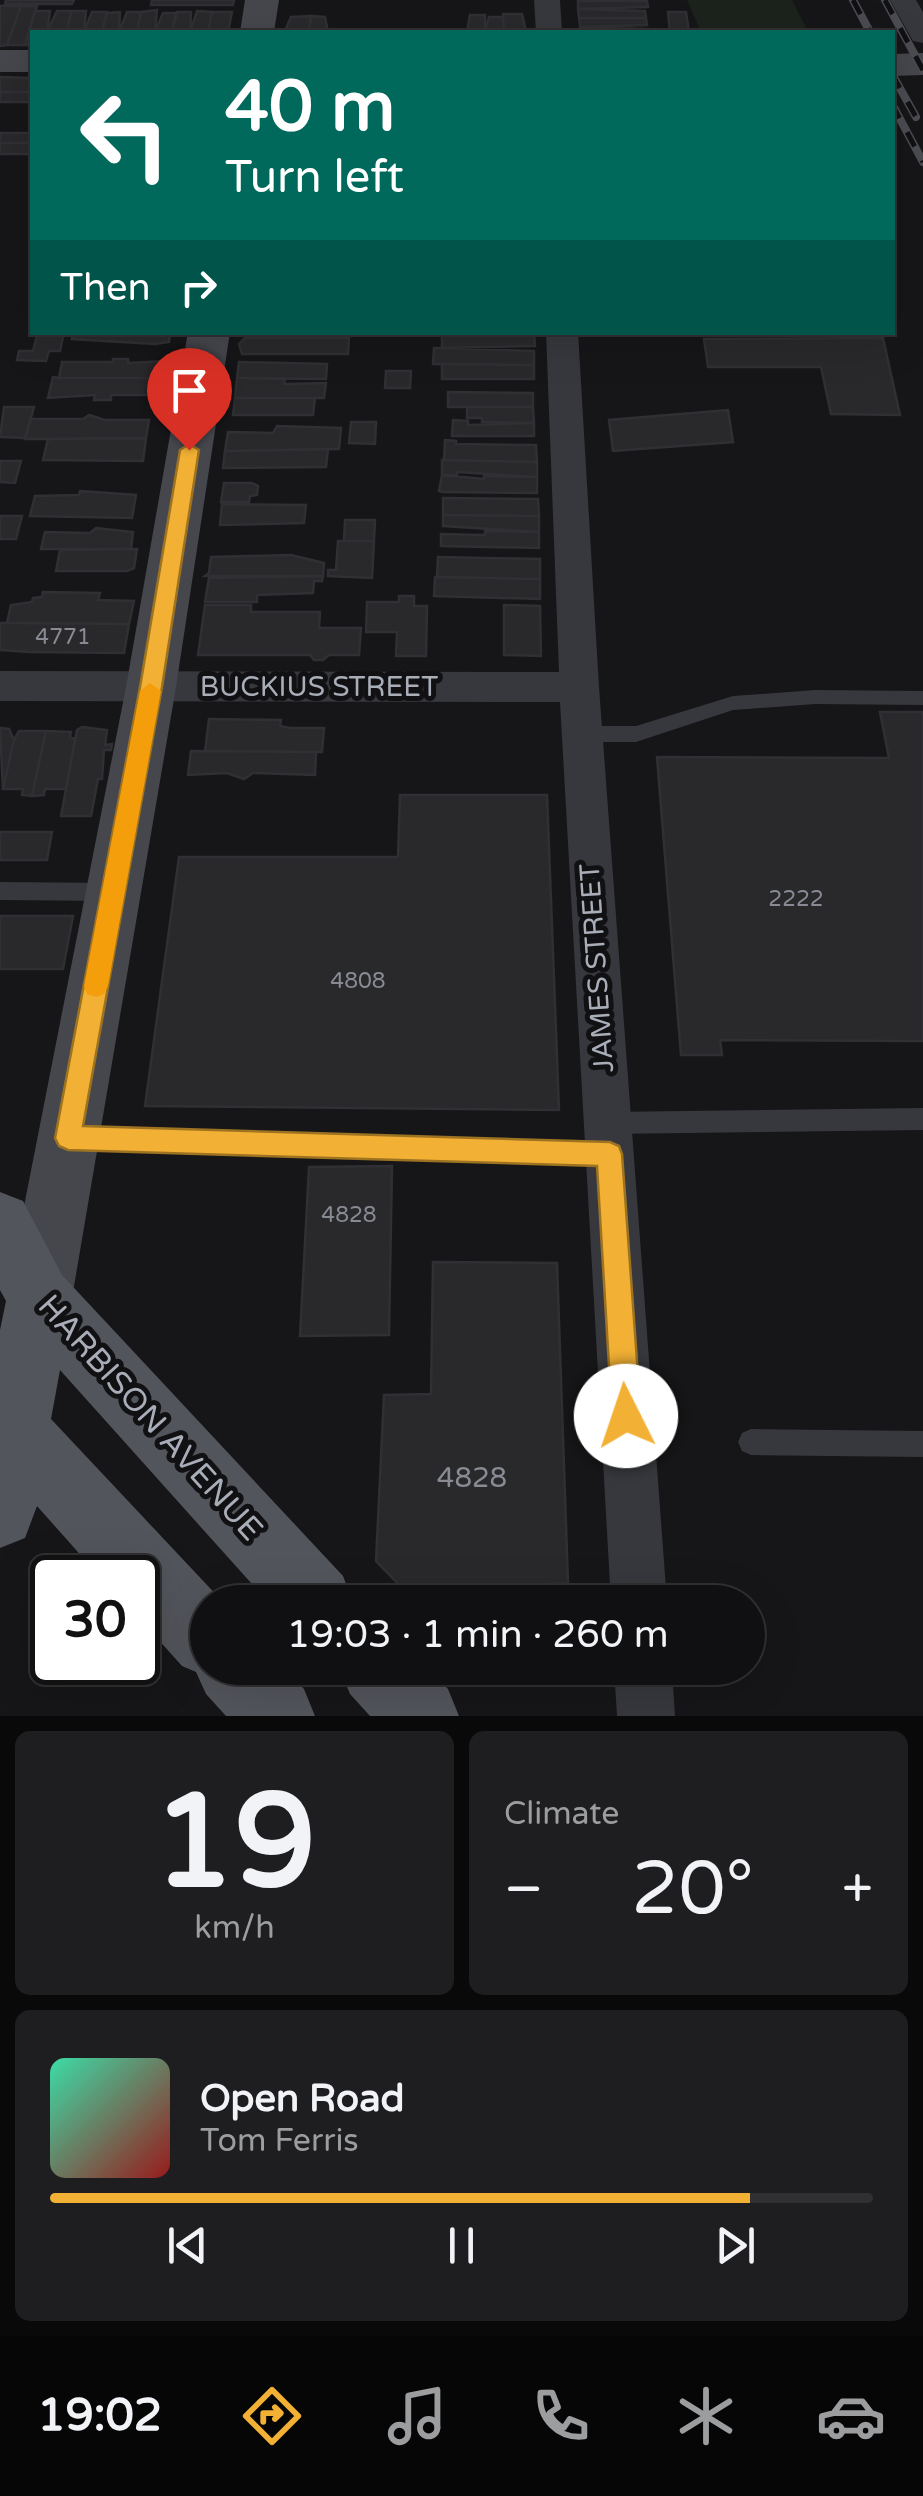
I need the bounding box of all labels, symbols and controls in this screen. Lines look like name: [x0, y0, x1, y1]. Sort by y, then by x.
text: 40 m: [225, 66, 395, 150]
icon: left: [60, 70, 190, 200]
text: Turn left: [225, 151, 404, 205]
icon: right: [171, 260, 226, 315]
text: Then: [60, 265, 151, 311]
pin: [147, 348, 232, 451]
icon: arrive: [162, 363, 217, 418]
house number: 4771: [35, 624, 91, 650]
street label: BUCKIUS STREET: [200, 670, 438, 704]
street label: JAMES STREET: [573, 862, 621, 1074]
house number: 2222: [768, 886, 824, 912]
house number: 4808: [330, 968, 386, 994]
house number: 4828: [321, 1202, 377, 1228]
street label: HARBISON AVENUE: [30, 1287, 270, 1549]
position arrow: [574, 1364, 678, 1468]
house number: 4828: [437, 1461, 507, 1495]
speed limit sign: 30: [30, 1555, 160, 1685]
text: 19:03 · 1 min · 260 m: [286, 1612, 669, 1658]
text: 19: [153, 1766, 316, 1922]
text: Climate: [504, 1795, 619, 1833]
text: 20°: [631, 1844, 754, 1934]
text: −: [504, 1857, 543, 1923]
text: +: [842, 1857, 873, 1923]
text: km/h: [194, 1909, 275, 1947]
text: Open Road: [200, 2076, 405, 2122]
text: Tom Ferris: [200, 2122, 359, 2160]
icon: previous: [160, 2218, 215, 2273]
icon: pause: [434, 2218, 489, 2273]
icon: next: [708, 2218, 763, 2273]
icon: directions: [237, 2381, 307, 2451]
icon: music: [382, 2381, 452, 2451]
icon: phone: [526, 2381, 596, 2451]
icon: climate: [671, 2381, 741, 2451]
icon: car: [816, 2381, 886, 2451]
text: 19:02: [37, 2389, 162, 2443]

